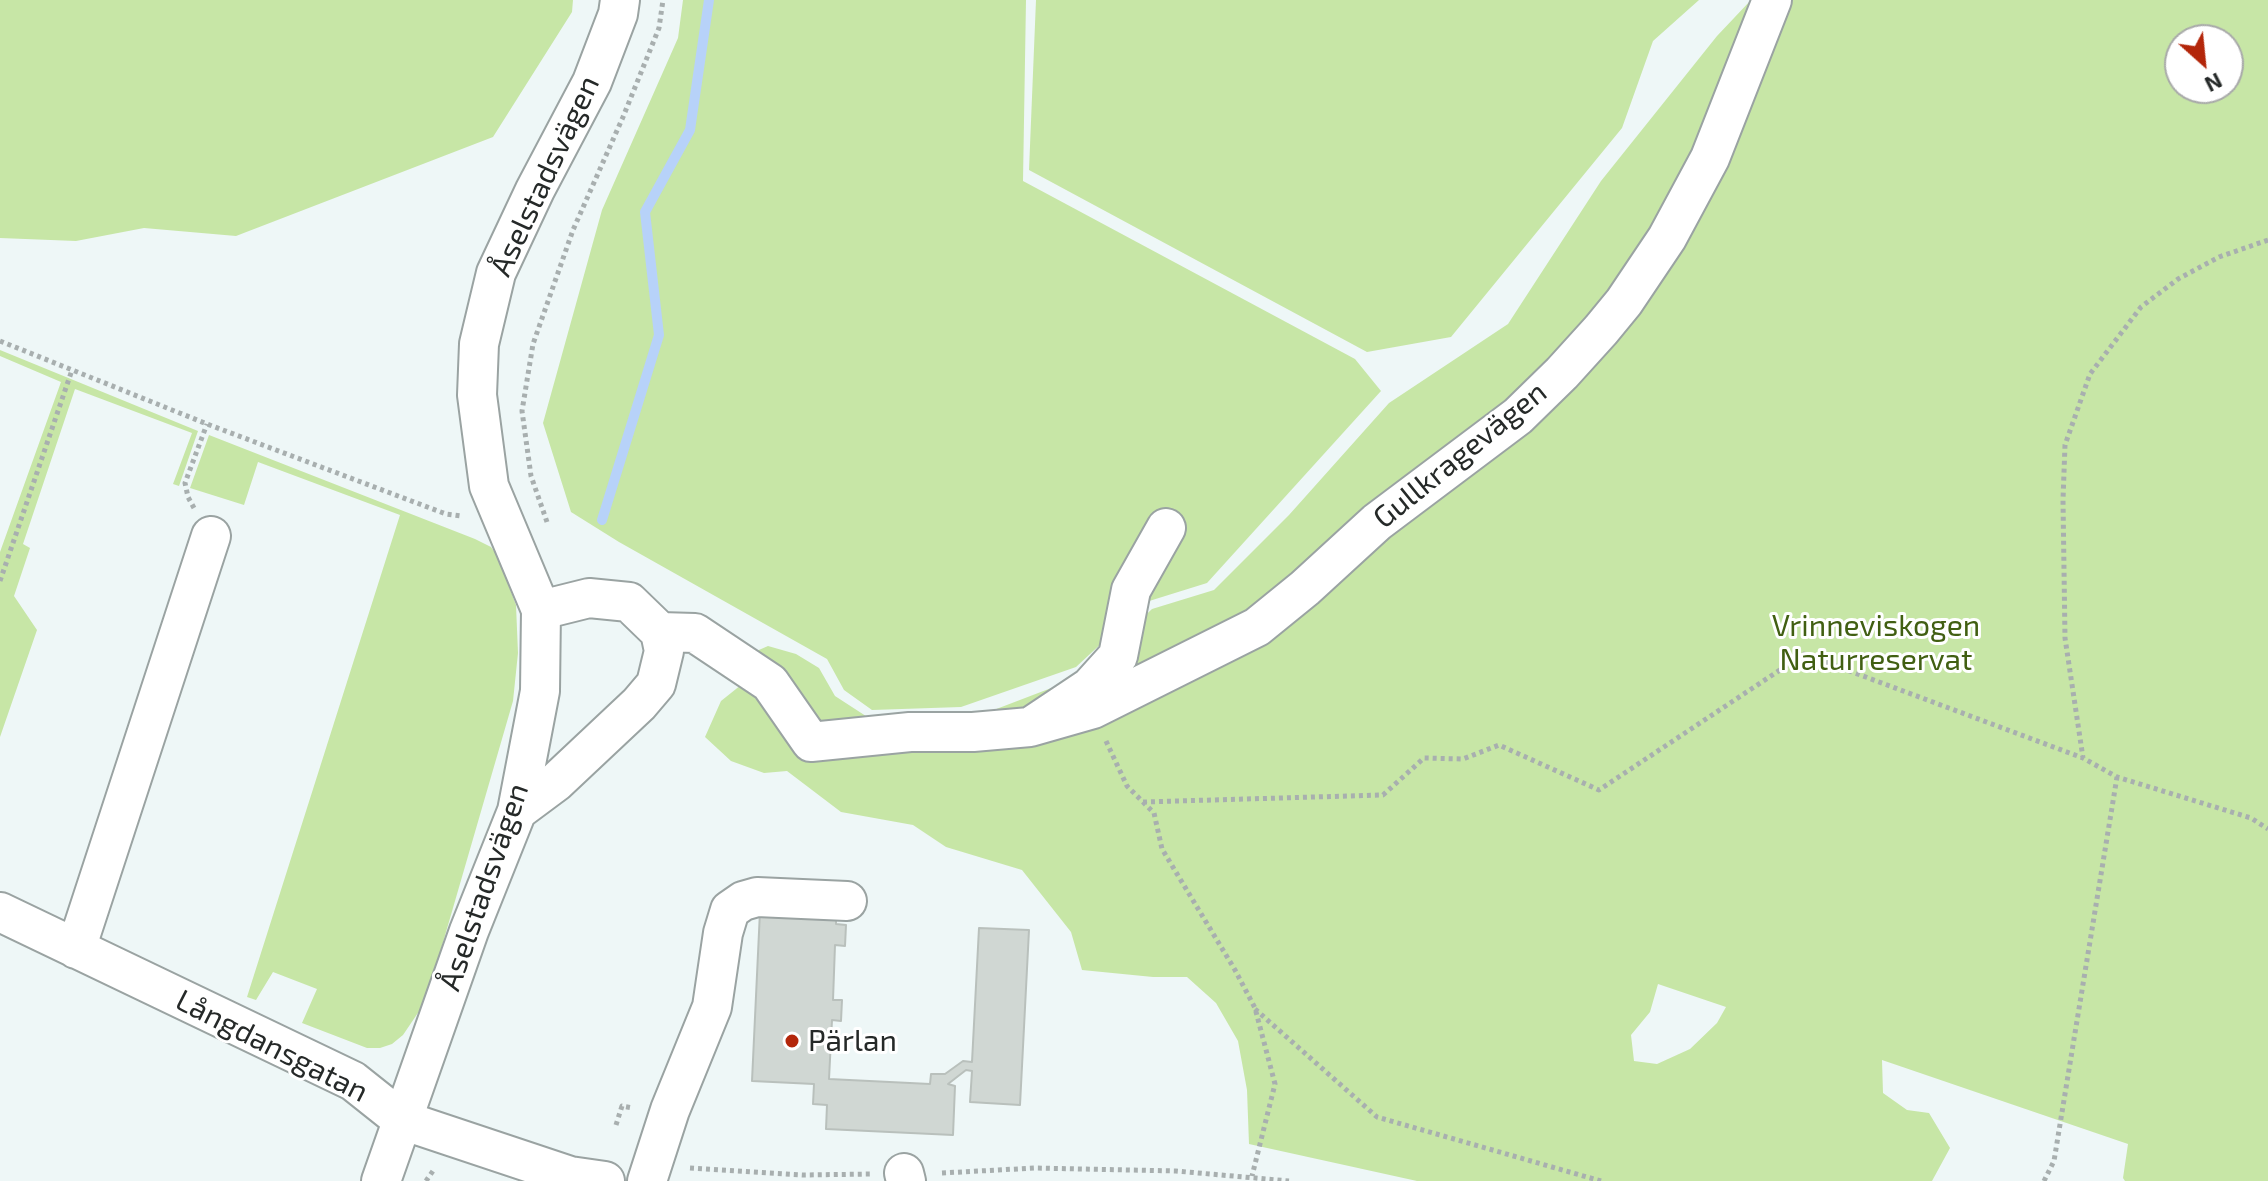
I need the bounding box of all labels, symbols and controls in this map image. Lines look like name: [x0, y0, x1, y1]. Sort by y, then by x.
north arrow: [2164, 24, 2244, 104]
text: N: [2201, 68, 2227, 99]
street label: Åselstadsvägen: [483, 70, 607, 282]
street label: Gullkragevägen: [1366, 374, 1554, 536]
park label: Vrinneviskogen Naturreservat: [1772, 608, 1980, 678]
street label: Åselstadsvägen: [432, 779, 536, 995]
street label: Långdansgatan: [170, 982, 374, 1110]
place label: Pärlan: [808, 1023, 897, 1059]
marker: Pärlan: [783, 1032, 801, 1050]

